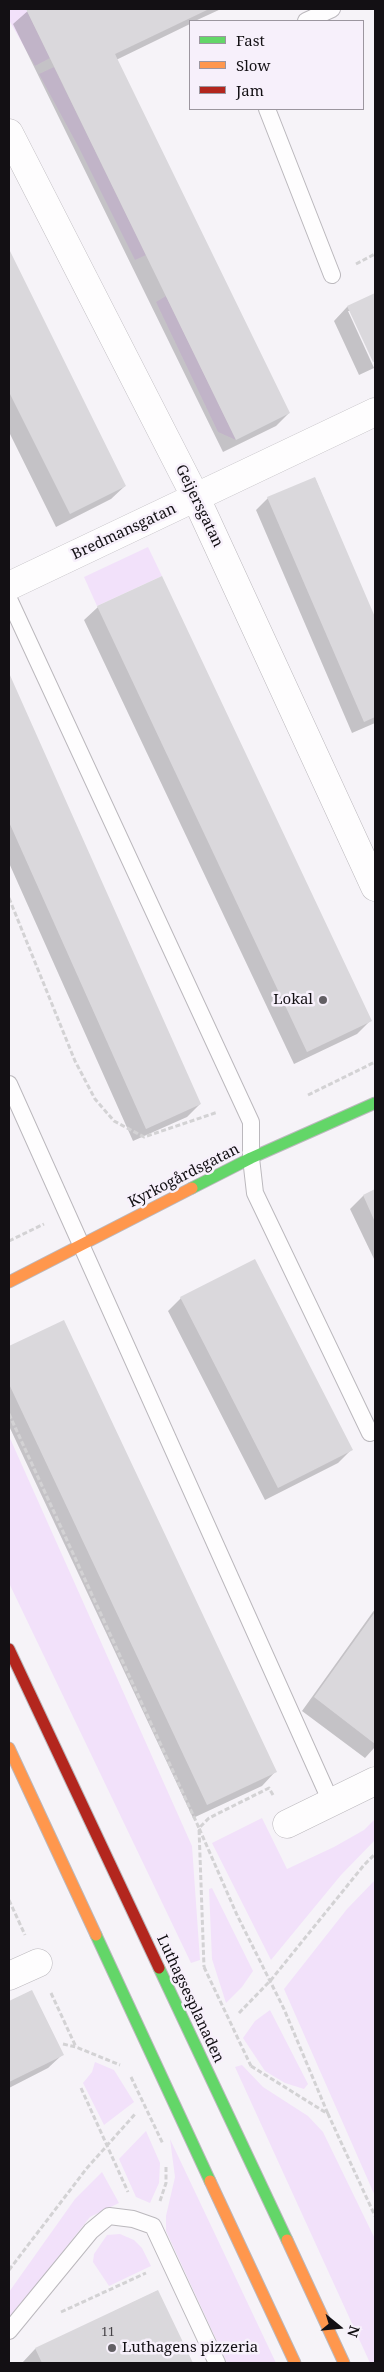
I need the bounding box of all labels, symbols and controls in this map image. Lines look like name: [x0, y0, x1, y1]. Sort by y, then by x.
legend: [189, 20, 364, 110]
text: Fast: [236, 30, 265, 50]
text: Slow: [236, 55, 270, 75]
text: Jam: [236, 80, 264, 100]
street label: Geijersgatan: [171, 462, 227, 550]
street label: Bredmansgatan: [69, 500, 179, 564]
place label: Lokal: [273, 991, 313, 1009]
marker: Lokal: [317, 994, 329, 1006]
street label: Kyrkogårdsgatan: [125, 1140, 243, 1212]
street label: Luthagsesplanaden: [152, 1932, 228, 2066]
north arrow: [314, 2302, 364, 2352]
text: N: [343, 2323, 365, 2340]
house number: 11: [101, 2326, 115, 2340]
place label: Luthagens pizzeria: [122, 2339, 258, 2357]
marker: Luthagens pizzeria: [106, 2342, 118, 2354]

